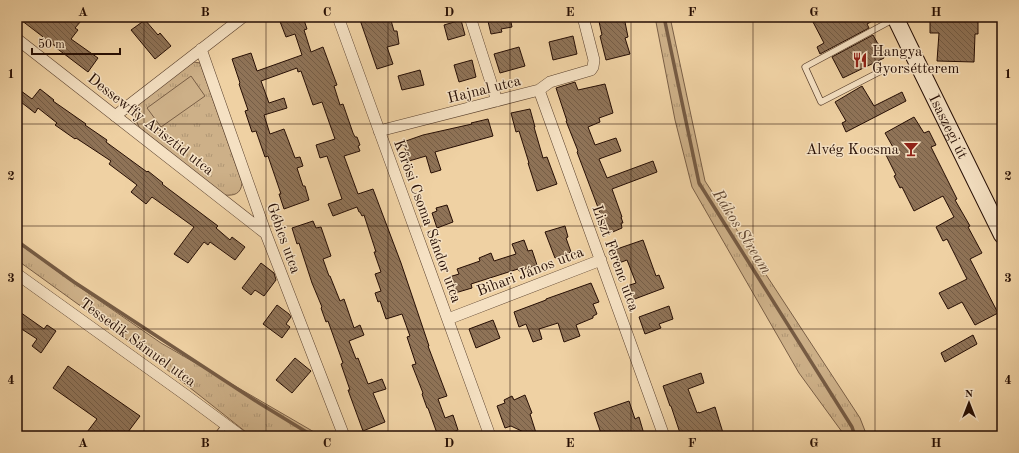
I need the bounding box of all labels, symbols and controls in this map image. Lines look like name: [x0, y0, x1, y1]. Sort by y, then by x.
text: A: [78, 6, 88, 19]
text: B: [200, 6, 210, 19]
text: C: [323, 6, 331, 19]
text: D: [444, 6, 454, 19]
text: E: [566, 6, 575, 19]
text: F: [688, 6, 697, 19]
text: G: [809, 6, 819, 19]
text: H: [931, 6, 942, 19]
scale bar: [32, 30, 120, 56]
text: 50 m: [38, 38, 65, 51]
place label: Hangya Gyorsétterem: [872, 45, 959, 77]
restaurant icon: Hangya Gyorsétterem: [851, 51, 869, 69]
text: 1: [7, 68, 15, 81]
text: 1: [1004, 68, 1012, 81]
street label: Dessewffy Arisztid utca: [84, 71, 216, 179]
street label: Hajnal utca: [446, 74, 523, 107]
street label: Isaszegi út: [925, 93, 969, 162]
street label: Kőrösi Csoma Sándor utca: [390, 138, 463, 306]
bar icon: Alvég Kocsma: [902, 140, 920, 158]
place label: Alvég Kocsma: [806, 143, 900, 158]
text: 2: [7, 170, 15, 183]
text: 2: [1004, 170, 1012, 183]
water label: Rákos Stream: [708, 186, 774, 277]
street label: Gébics utca: [263, 201, 302, 276]
street label: Liszt Ferenc utca: [588, 203, 641, 314]
street label: Bihari János utca: [475, 245, 587, 300]
text: 3: [7, 272, 15, 285]
text: 3: [1004, 272, 1012, 285]
street label: Tessedik Sámuel utca: [76, 296, 198, 391]
text: 4: [7, 374, 15, 387]
text: 4: [1004, 374, 1012, 387]
north arrow: [949, 383, 989, 423]
text: N: [965, 389, 974, 400]
text: A: [78, 437, 88, 450]
text: B: [200, 437, 210, 450]
text: C: [323, 437, 331, 450]
text: D: [444, 437, 454, 450]
text: E: [566, 437, 575, 450]
text: F: [688, 437, 697, 450]
text: G: [809, 437, 819, 450]
text: H: [931, 437, 942, 450]

